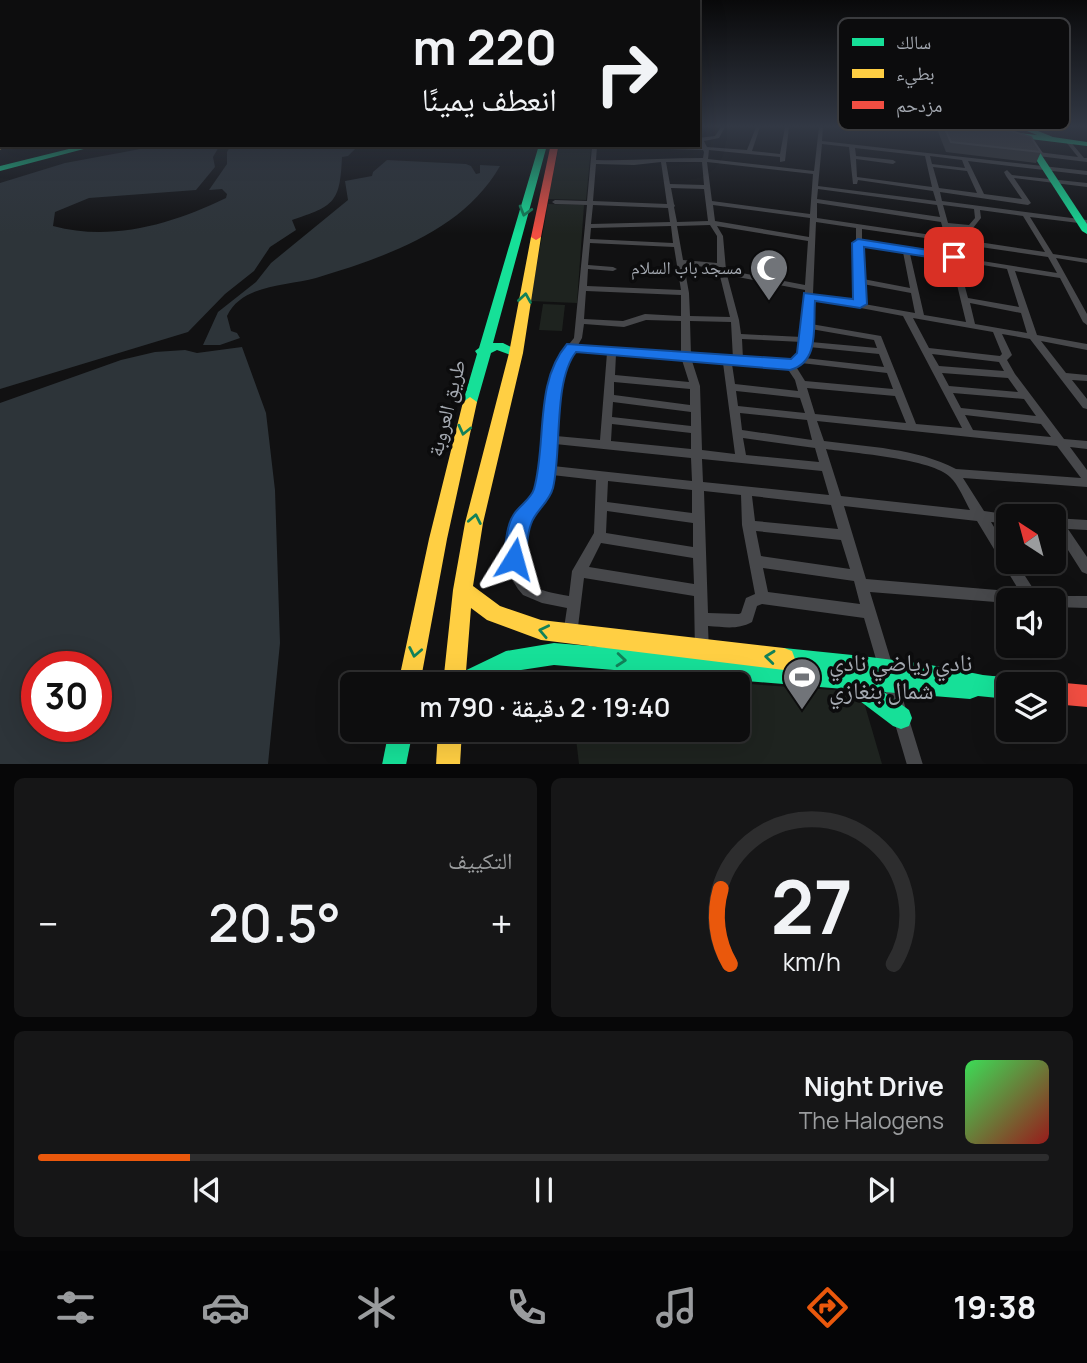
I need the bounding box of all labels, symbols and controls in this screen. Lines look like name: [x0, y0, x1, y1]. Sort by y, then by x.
text: 220 m: [413, 13, 557, 80]
legend: [838, 18, 1070, 130]
icon: right: [581, 28, 672, 119]
text: سالك: [896, 29, 931, 55]
text: بطيء: [896, 60, 935, 89]
text: انعطف يمينًا: [422, 77, 557, 121]
text: مزدحم: [896, 92, 942, 118]
one-way arrow: [519, 205, 534, 217]
pin: [924, 227, 984, 287]
icon: arrive: [935, 238, 973, 276]
mosque icon: مسجد باب السلام: [748, 247, 790, 302]
place label: مسجد باب السلام: [631, 255, 742, 280]
one-way arrow: [517, 292, 532, 304]
street label: طريق العروبة: [420, 356, 472, 459]
one-way arrow: [458, 424, 472, 436]
north arrow: [996, 504, 1066, 574]
map controls: [996, 504, 1066, 742]
one-way arrow: [467, 513, 482, 525]
position arrow: [477, 522, 551, 596]
button: sound: [996, 588, 1066, 658]
one-way arrow: [538, 624, 550, 639]
place label: نادي رياضي نادي شمال بنغازي: [829, 645, 972, 710]
one-way arrow: [408, 646, 423, 658]
one-way arrow: [764, 650, 775, 665]
speed limit sign: 30: [21, 651, 112, 742]
one-way arrow: [616, 652, 627, 667]
sports icon: نادي رياضي نادي شمال بنغازي: [781, 656, 823, 711]
button: layers: [996, 672, 1066, 742]
text: 19:40 · 2 دقيقة · 790 m: [419, 689, 671, 725]
text: التكييف: [448, 844, 513, 876]
text: 27: [771, 856, 853, 956]
text: 20.5°: [208, 887, 341, 958]
text: −: [38, 897, 59, 949]
text: +: [491, 897, 512, 949]
text: km/h: [783, 943, 841, 978]
text: Night Drive: [804, 1068, 944, 1104]
text: The Halogens: [799, 1104, 944, 1136]
icon: previous: [188, 1171, 226, 1209]
icon: pause: [525, 1171, 563, 1209]
icon: next: [862, 1171, 900, 1209]
icon: filters: [51, 1283, 100, 1332]
icon: car: [201, 1283, 250, 1332]
icon: climate: [352, 1283, 401, 1332]
icon: phone: [502, 1283, 551, 1332]
icon: music: [652, 1283, 701, 1332]
icon: directions: [803, 1283, 852, 1332]
text: 19:38: [953, 1285, 1036, 1329]

